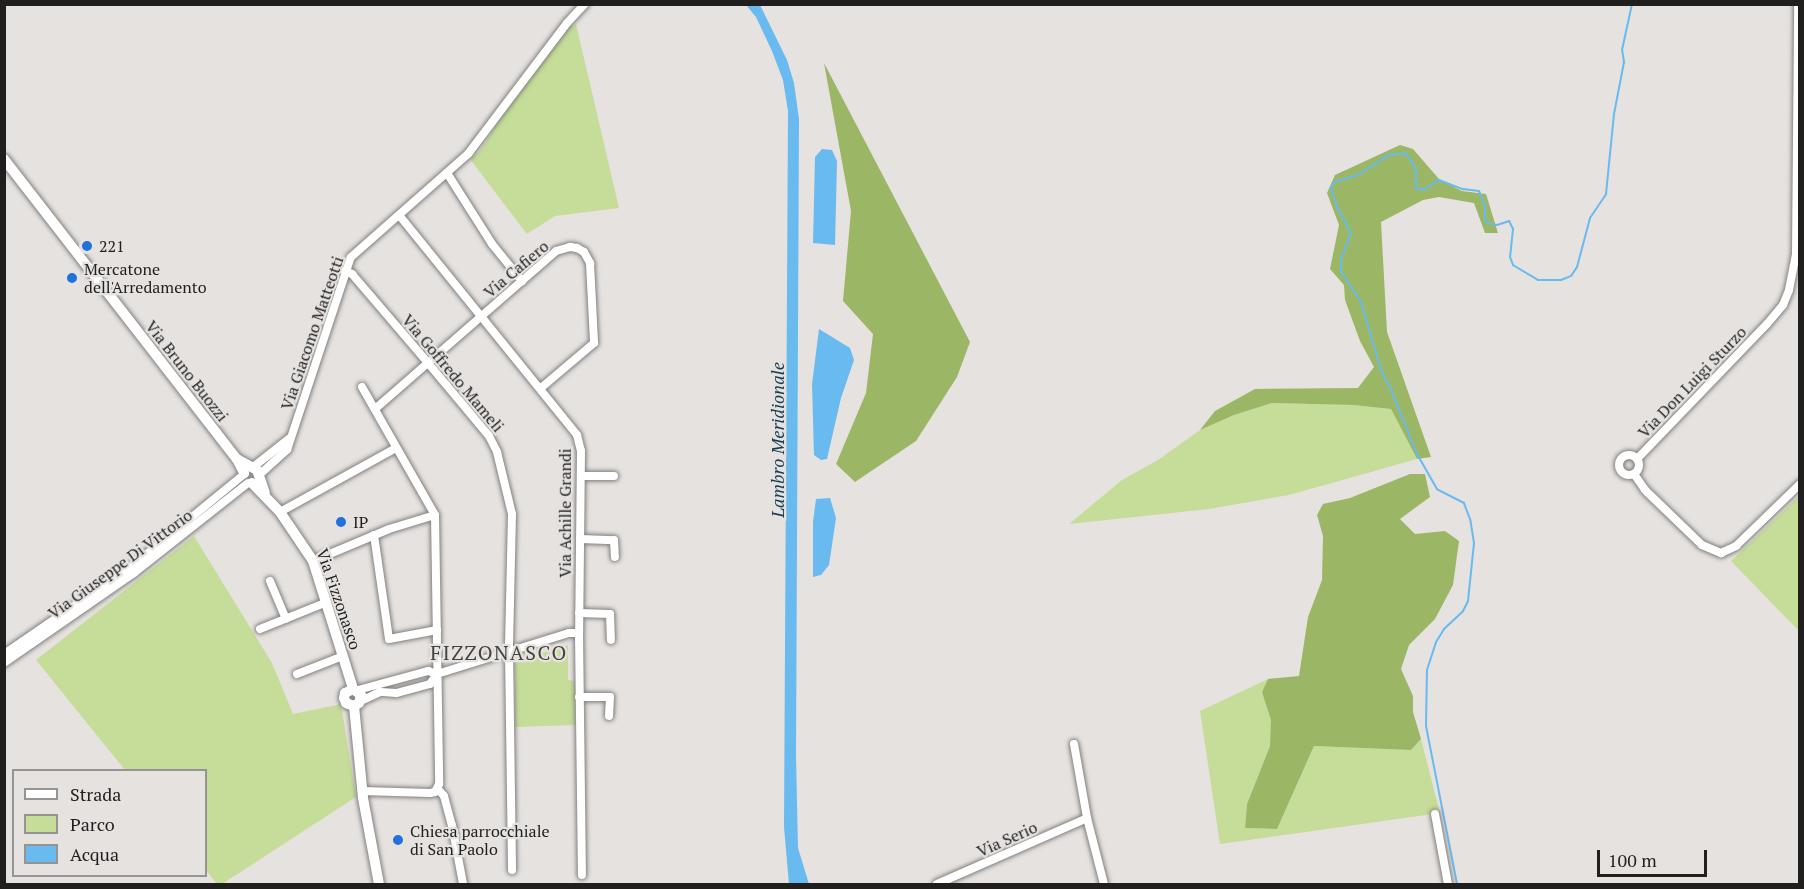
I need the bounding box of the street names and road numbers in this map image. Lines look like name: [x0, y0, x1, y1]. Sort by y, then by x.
street label: Via Cafiero: [480, 236, 552, 302]
street label: Via Giacomo Matteotti: [277, 254, 347, 412]
street label: Via Goffredo Mameli: [398, 310, 508, 436]
street label: Via Bruno Buozzi: [142, 317, 232, 425]
street label: Via Don Luigi Sturzo: [1634, 322, 1750, 442]
street label: Via Achille Grandi: [555, 448, 575, 578]
street label: Via Giuseppe Di Vittorio: [44, 505, 196, 623]
street label: Via Fizzonasco: [313, 546, 365, 652]
street label: Via Serio: [974, 817, 1040, 861]

